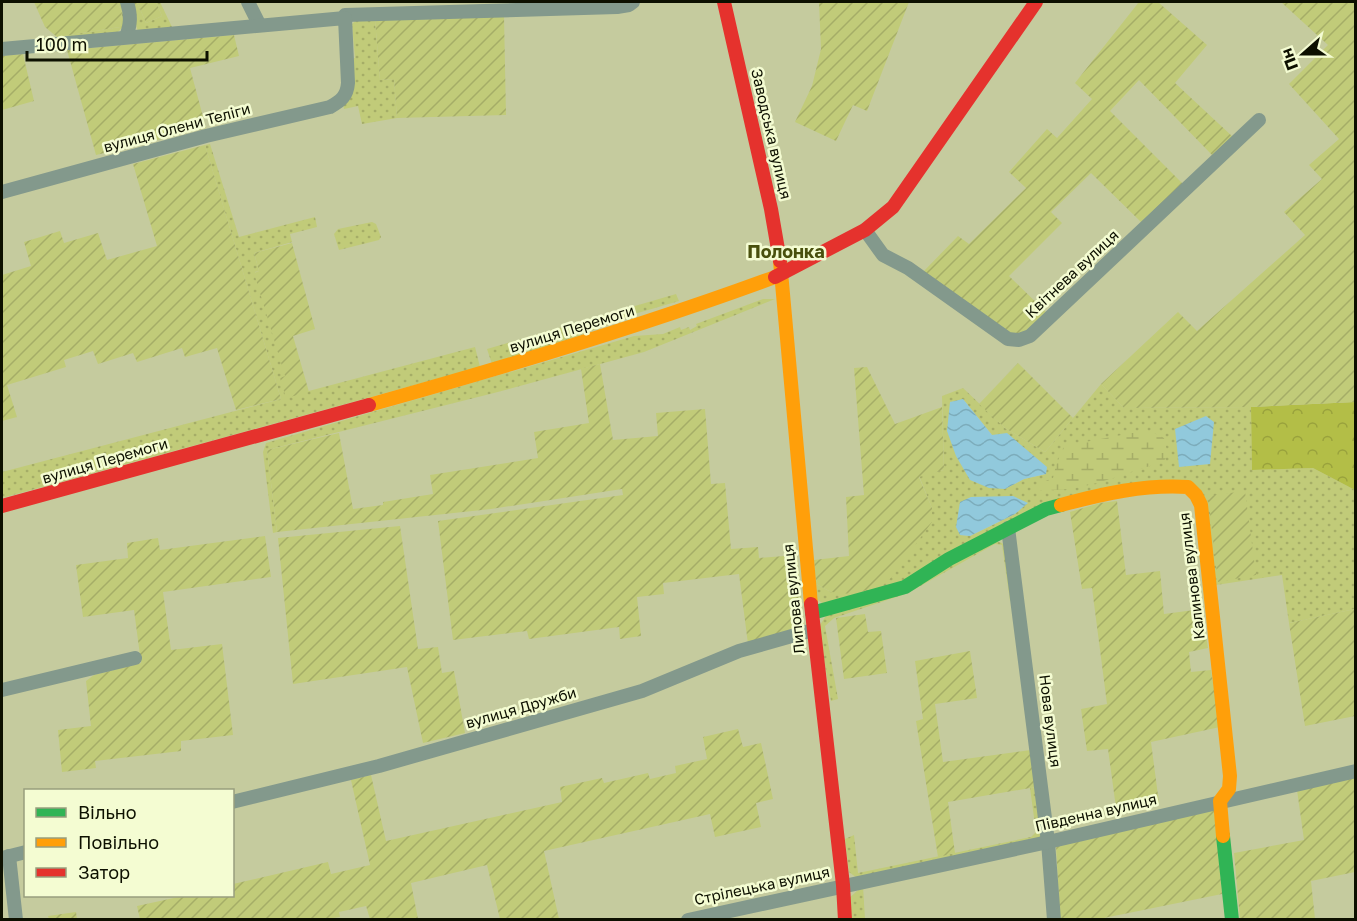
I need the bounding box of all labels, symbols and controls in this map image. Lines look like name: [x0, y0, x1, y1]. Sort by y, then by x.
scale bar: [27, 24, 207, 62]
north arrow: [1273, 24, 1333, 84]
text: 100 m: [36, 33, 87, 55]
text: Пн: [1276, 46, 1302, 73]
street label: Заводська вулиця: [748, 67, 796, 201]
street label: вулиця Олени Теліги: [101, 99, 252, 155]
street label: Квітнева вулиця: [1021, 225, 1122, 321]
district label: Полонка: [747, 240, 825, 262]
street label: вулиця Перемоги: [507, 300, 636, 356]
street label: вулиця Перемоги: [40, 434, 170, 487]
street label: Калинова вулиця: [1174, 512, 1208, 641]
street label: Липова вулиця: [778, 543, 808, 655]
street label: Нова вулиця: [1036, 673, 1066, 768]
street label: вулиця Дружби: [463, 683, 578, 731]
legend: [24, 789, 234, 897]
street label: Південна вулиця: [1033, 789, 1158, 835]
text: Вільно: [78, 801, 137, 823]
text: Повільно: [78, 831, 159, 853]
text: Затор: [78, 861, 130, 883]
street label: Стрілецька вулиця: [692, 862, 831, 908]

